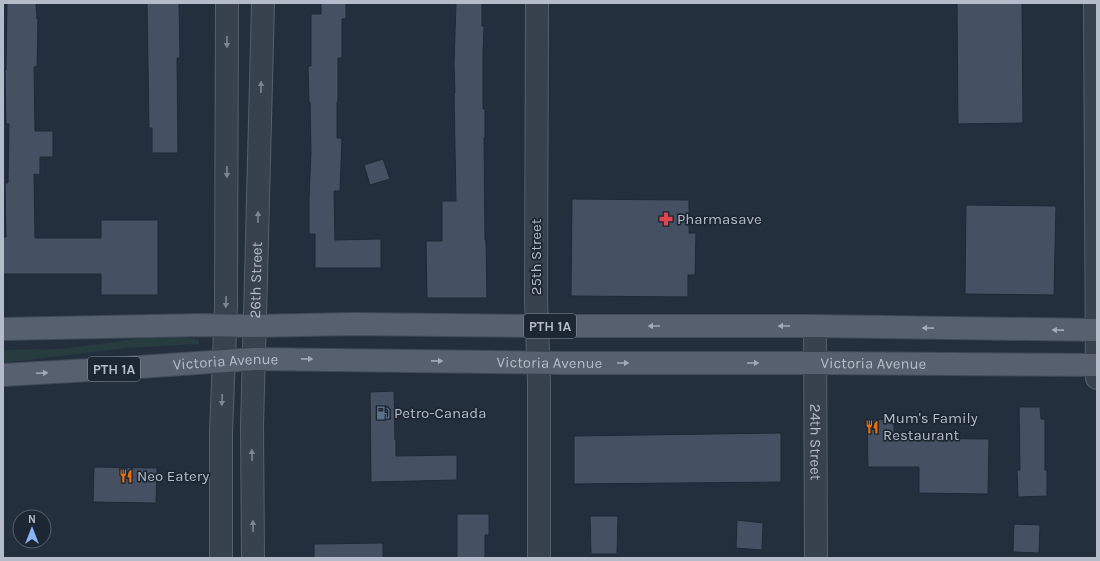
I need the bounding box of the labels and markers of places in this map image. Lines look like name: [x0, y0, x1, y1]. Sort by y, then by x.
place label: Pharmasave: [677, 210, 762, 228]
pharmacy icon: Pharmasave: [658, 211, 674, 227]
place label: Petro-Canada: [394, 404, 486, 422]
fuel station icon: Petro-Canada: [375, 405, 391, 421]
place label: Mum's Family Restaurant: [883, 409, 978, 444]
restaurant icon: Mum's Family Restaurant: [864, 419, 880, 435]
place label: Neo Eatery: [137, 467, 209, 485]
restaurant icon: Neo Eatery: [118, 468, 134, 484]

